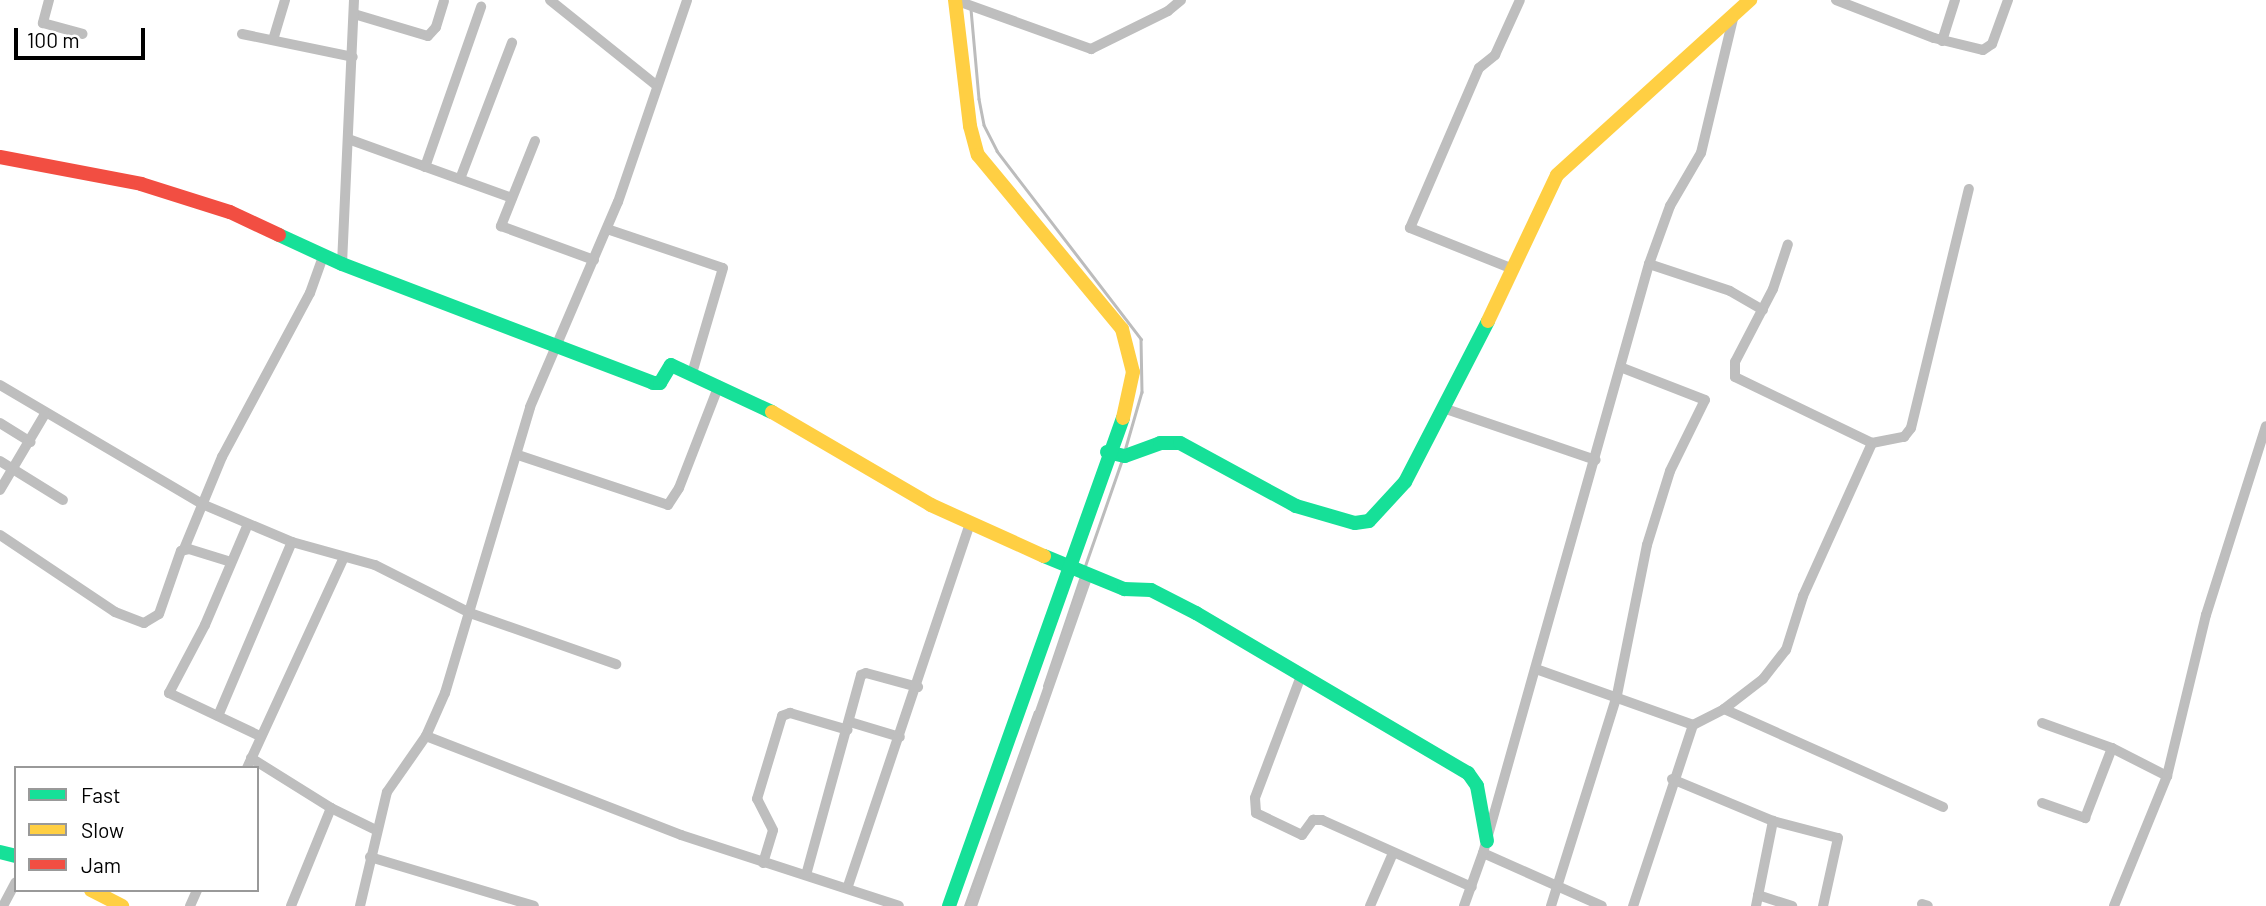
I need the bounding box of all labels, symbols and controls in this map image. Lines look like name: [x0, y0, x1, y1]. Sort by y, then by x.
scale bar: [18, 14, 149, 58]
text: 100 m: [27, 27, 80, 52]
legend: [14, 766, 259, 892]
text: Fast: [81, 782, 121, 807]
text: Slow: [81, 817, 124, 842]
text: Jam: [81, 852, 121, 877]

